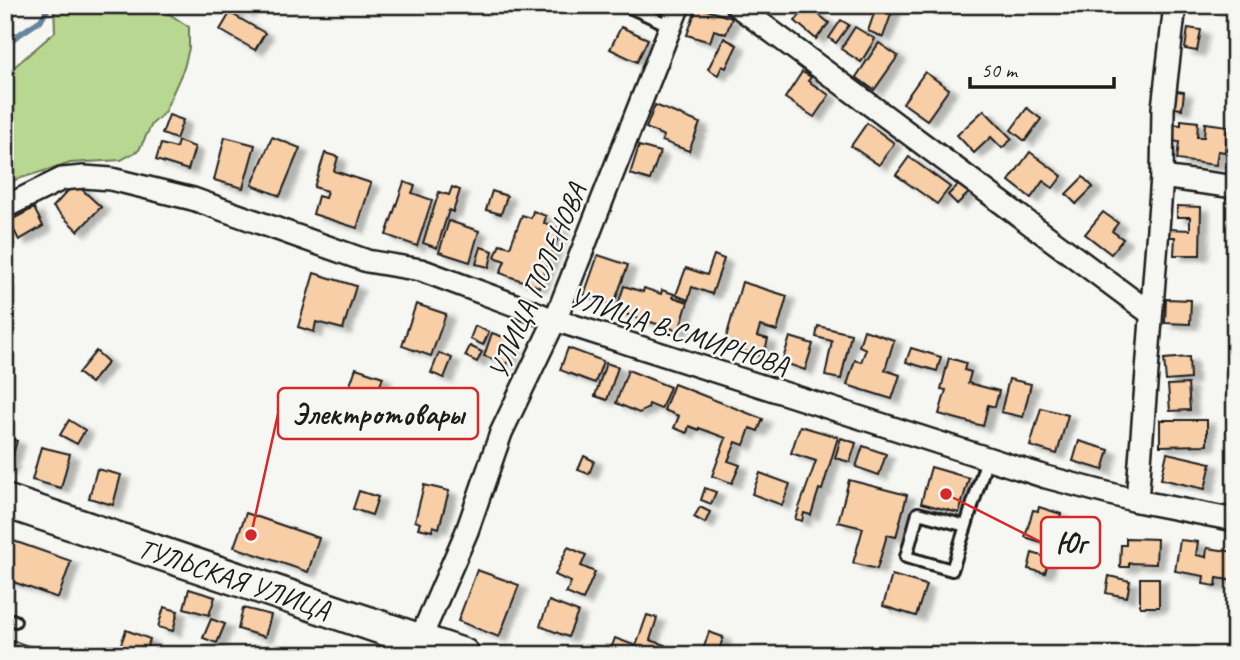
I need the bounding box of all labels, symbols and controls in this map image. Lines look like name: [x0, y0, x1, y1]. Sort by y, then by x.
scale bar: [970, 46, 1114, 90]
text: 50 m: [981, 57, 1019, 83]
street label: УЛИЦА ПОЛЕНОВА: [480, 176, 595, 384]
street label: УЛИЦА В.СМИРНОВА: [565, 279, 794, 383]
callout: Электротовары: [278, 388, 478, 439]
text: Электротовары: [292, 395, 466, 433]
callout: Юг: [1041, 517, 1100, 568]
text: Юг: [1056, 524, 1090, 562]
street label: ТУЛЬСКАЯ УЛИЦА: [134, 530, 336, 627]

